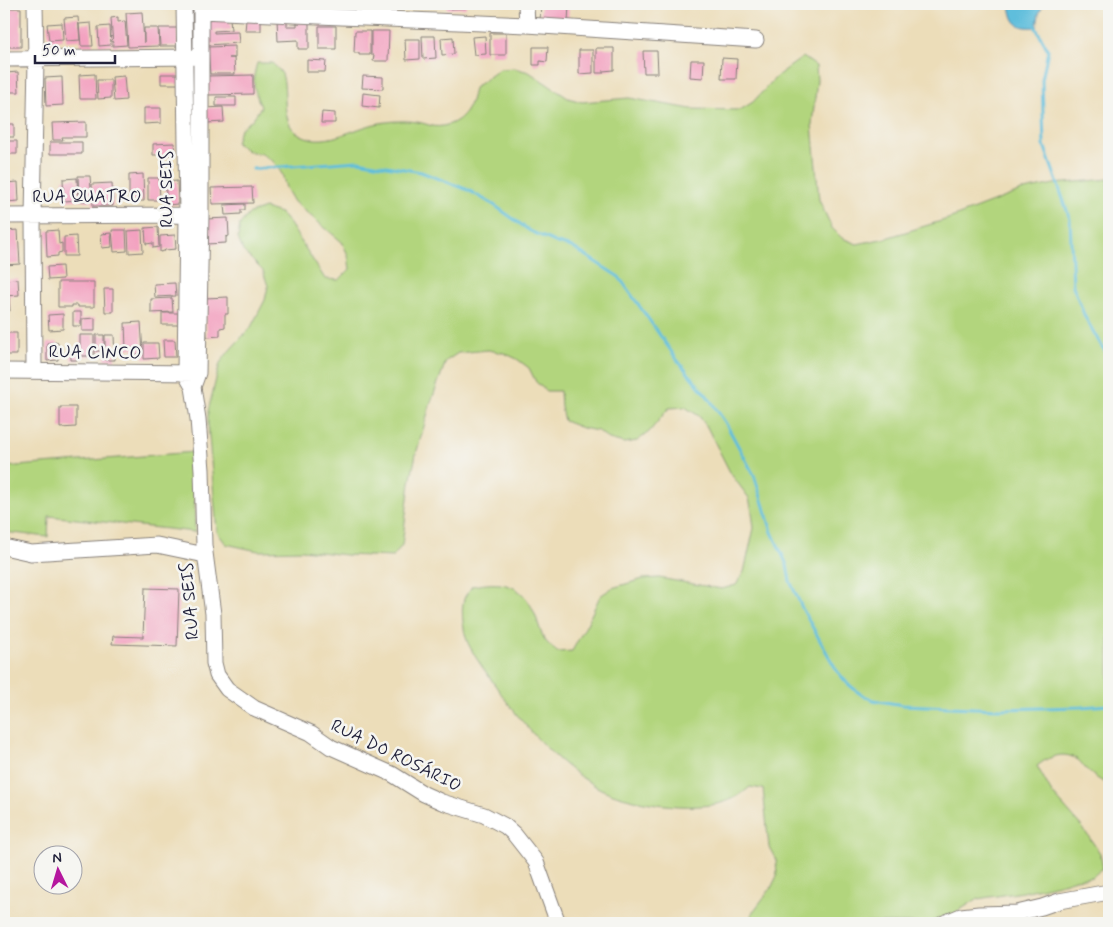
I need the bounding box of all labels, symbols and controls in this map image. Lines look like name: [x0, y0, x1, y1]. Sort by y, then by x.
scale bar: [35, 32, 115, 64]
text: 50 m: [42, 41, 76, 61]
street label: RUA SEIS: [155, 150, 179, 228]
street label: RUA QUATRO: [32, 185, 142, 209]
street label: RUA CINCO: [48, 340, 142, 366]
street label: RUA SEIS: [175, 561, 205, 641]
street label: RUA DO ROSÁRIO: [327, 714, 465, 798]
north arrow: [32, 844, 82, 894]
text: N: [52, 849, 62, 867]

